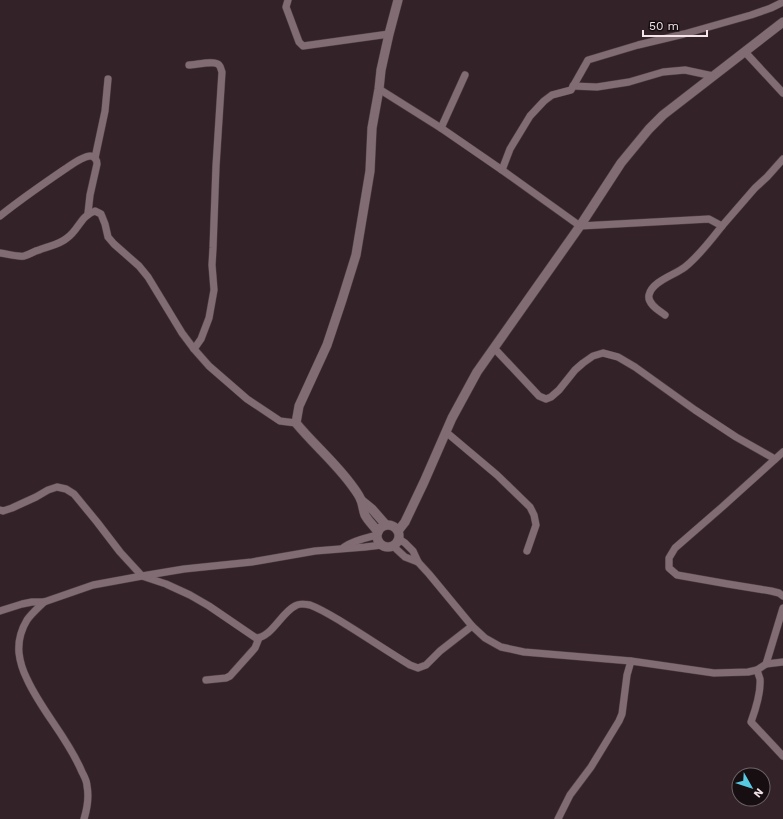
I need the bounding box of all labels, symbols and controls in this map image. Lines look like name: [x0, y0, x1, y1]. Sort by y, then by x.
scale bar: [643, 12, 707, 38]
text: 50 m: [649, 19, 679, 33]
north arrow: [731, 767, 771, 807]
text: N: [751, 786, 766, 800]

